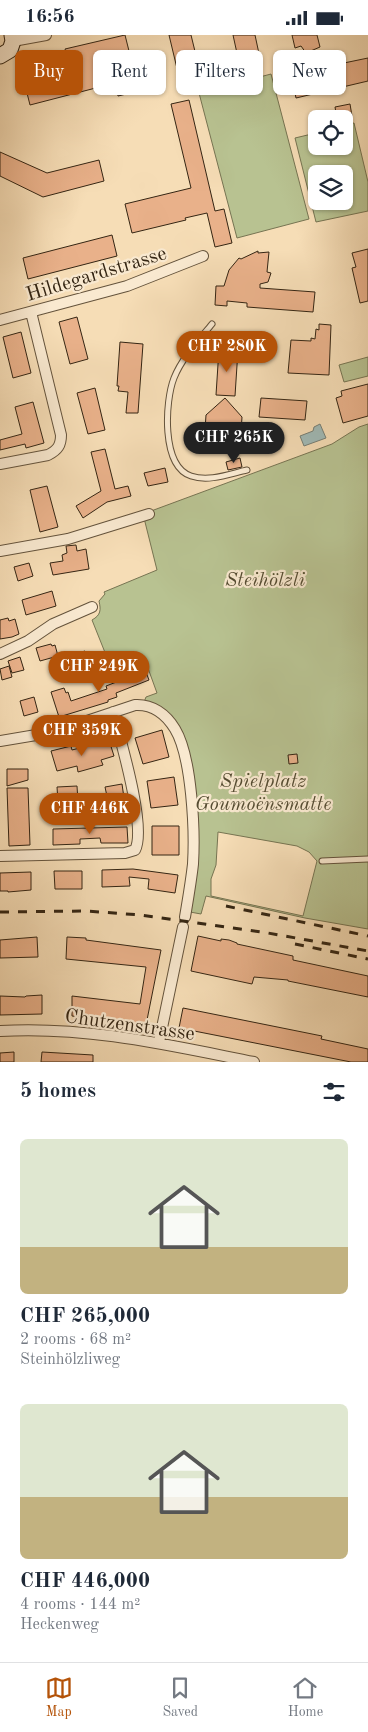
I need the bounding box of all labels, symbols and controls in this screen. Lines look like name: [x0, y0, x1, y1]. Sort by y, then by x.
text: 16:56: [25, 8, 74, 27]
chip: Buy: [15, 50, 83, 95]
chip: Rent: [93, 50, 166, 95]
chip: Filters: [176, 50, 263, 95]
chip: New: [273, 50, 346, 95]
map controls: [308, 110, 353, 210]
button: locate: [308, 110, 353, 155]
button: layers: [308, 165, 353, 210]
street label: Hildegardstrasse: [24, 244, 169, 306]
pin: CHF 280K: [175, 331, 279, 373]
text: CHF 280K: [187, 339, 267, 355]
pin: CHF 265K: [182, 421, 286, 464]
text: CHF 265K: [194, 430, 274, 446]
park label: Steihölzli: [225, 571, 305, 591]
pin: CHF 249K: [47, 651, 151, 693]
text: CHF 249K: [59, 659, 139, 675]
pin: CHF 359K: [30, 715, 134, 757]
text: CHF 359K: [42, 723, 122, 739]
park label: Spielplatz Goumoënsmatte: [195, 772, 331, 815]
pin: CHF 446K: [38, 793, 142, 835]
text: CHF 446K: [50, 801, 130, 817]
street label: Chutzenstrasse: [63, 1007, 196, 1045]
icon: filters: [320, 1078, 348, 1106]
text: 5 homes: [20, 1081, 96, 1102]
icon: home: [139, 1172, 229, 1262]
text: CHF 265,000: [20, 1306, 150, 1327]
text: 2 rooms · 68 m²: [20, 1332, 131, 1348]
text: Steinhölzliweg: [20, 1352, 120, 1368]
icon: home: [139, 1437, 229, 1527]
text: CHF 446,000: [20, 1571, 150, 1592]
text: 4 rooms · 144 m²: [20, 1597, 140, 1613]
text: Heckenweg: [20, 1617, 99, 1633]
tab: Map: [45, 1674, 73, 1721]
tab: Saved: [162, 1674, 198, 1721]
tab: Home: [288, 1674, 323, 1721]

